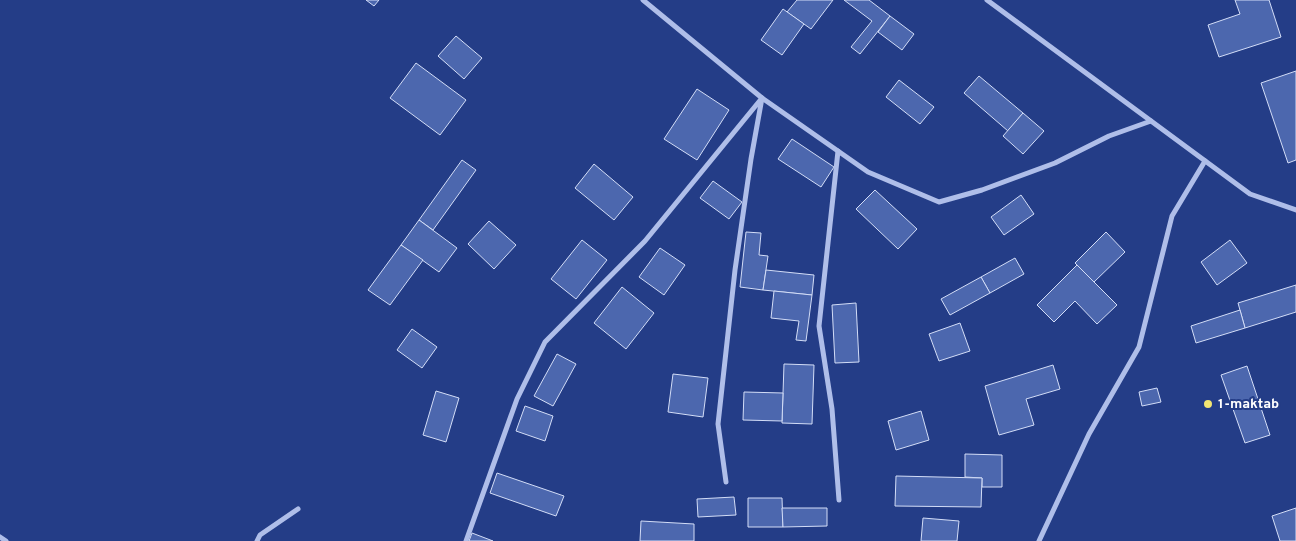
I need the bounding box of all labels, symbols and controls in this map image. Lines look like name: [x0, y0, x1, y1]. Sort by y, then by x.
place label: 1-maktab: [1218, 396, 1279, 413]
marker: 1-maktab: [1202, 398, 1214, 410]

